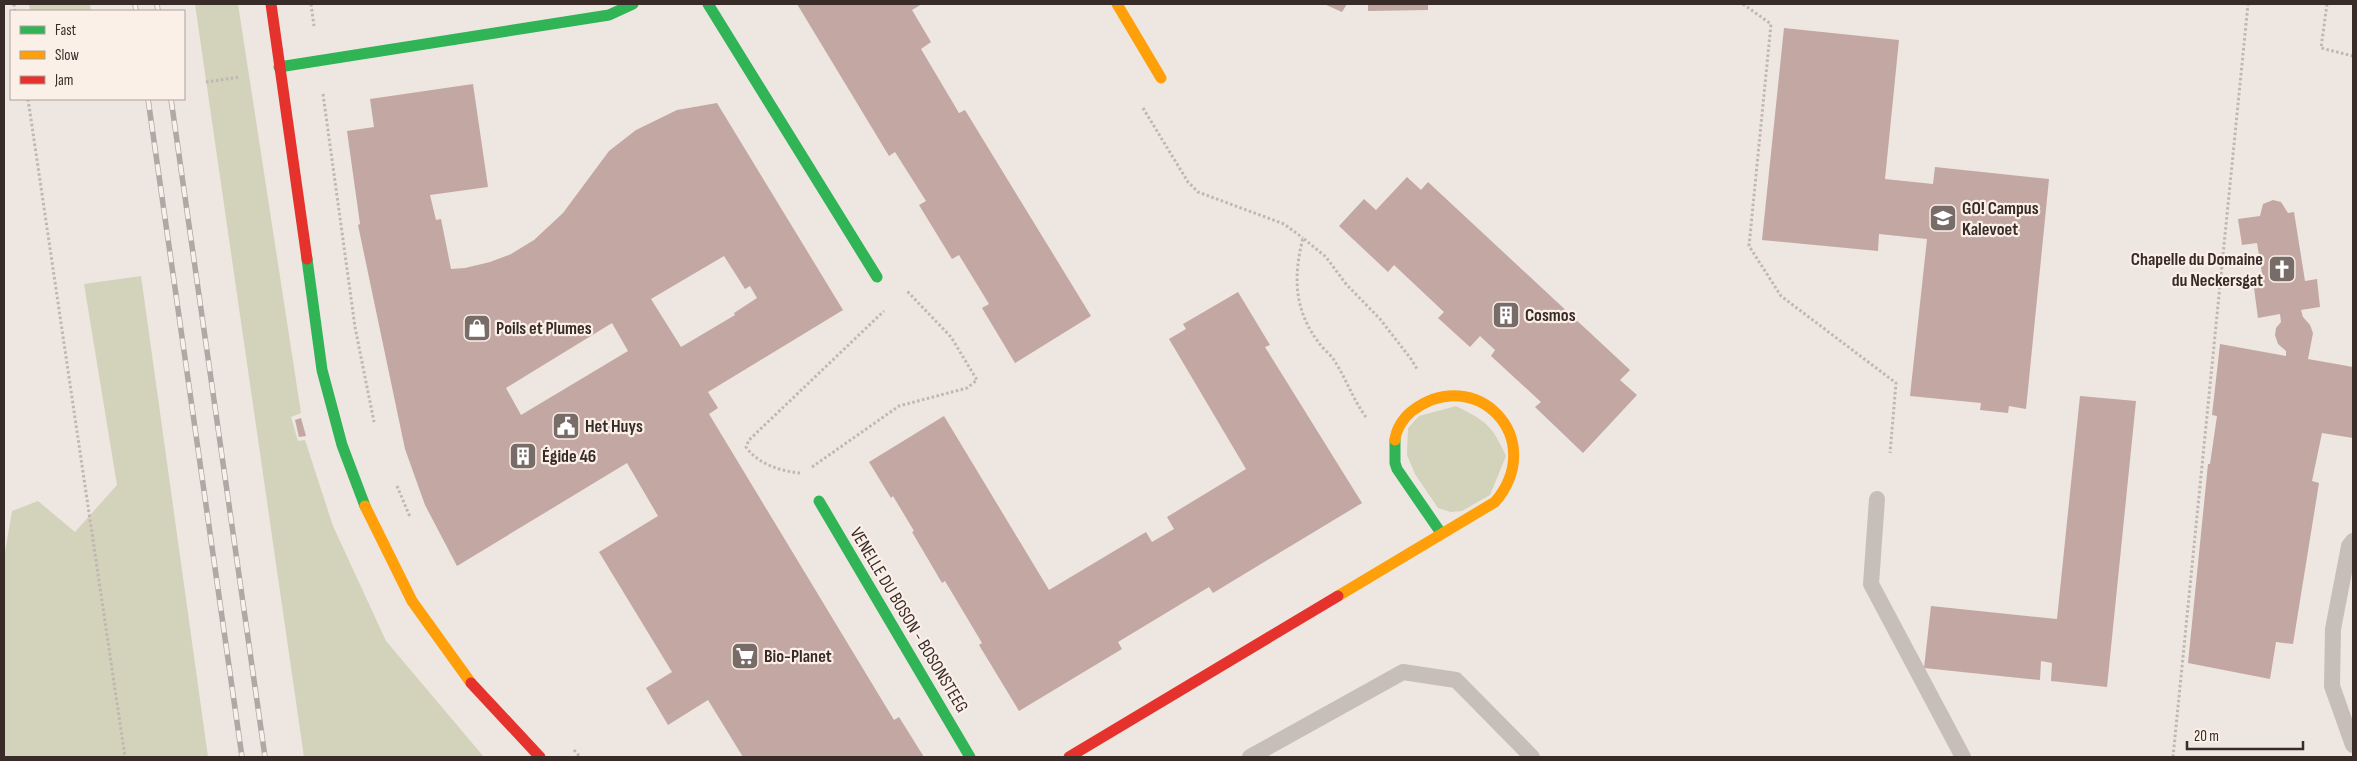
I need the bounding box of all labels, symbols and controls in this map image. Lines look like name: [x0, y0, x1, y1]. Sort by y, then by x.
legend: [10, 10, 185, 100]
text: Fast: [55, 21, 77, 40]
text: Slow: [55, 46, 79, 65]
text: Jam: [54, 71, 73, 90]
place label: GO! Campus Kalevoet: [1962, 198, 2039, 240]
school or university icon: GO! Campus Kalevoet: [1928, 203, 1958, 233]
place label: Chapelle du Domaine du Neckersgat: [2131, 249, 2263, 291]
church icon: Chapelle du Domaine du Neckersgat: [2267, 254, 2297, 284]
building icon: Cosmos: [1491, 300, 1521, 330]
place label: Cosmos: [1525, 305, 1576, 326]
shop icon: Poils et Plumes: [462, 313, 492, 343]
place label: Poils et Plumes: [496, 318, 592, 339]
public building icon: Het Huys: [551, 411, 581, 441]
place label: Het Huys: [585, 416, 643, 437]
building icon: Égide 46: [508, 441, 538, 471]
place label: Égide 46: [542, 446, 596, 467]
street label: VENELLE DU BOSON - BOSONSTEEG: [845, 524, 973, 716]
supermarket icon: Bio-Planet: [730, 641, 760, 671]
place label: Bio-Planet: [764, 646, 832, 667]
scale bar: [2187, 718, 2303, 750]
text: 20 m: [2194, 727, 2219, 746]

